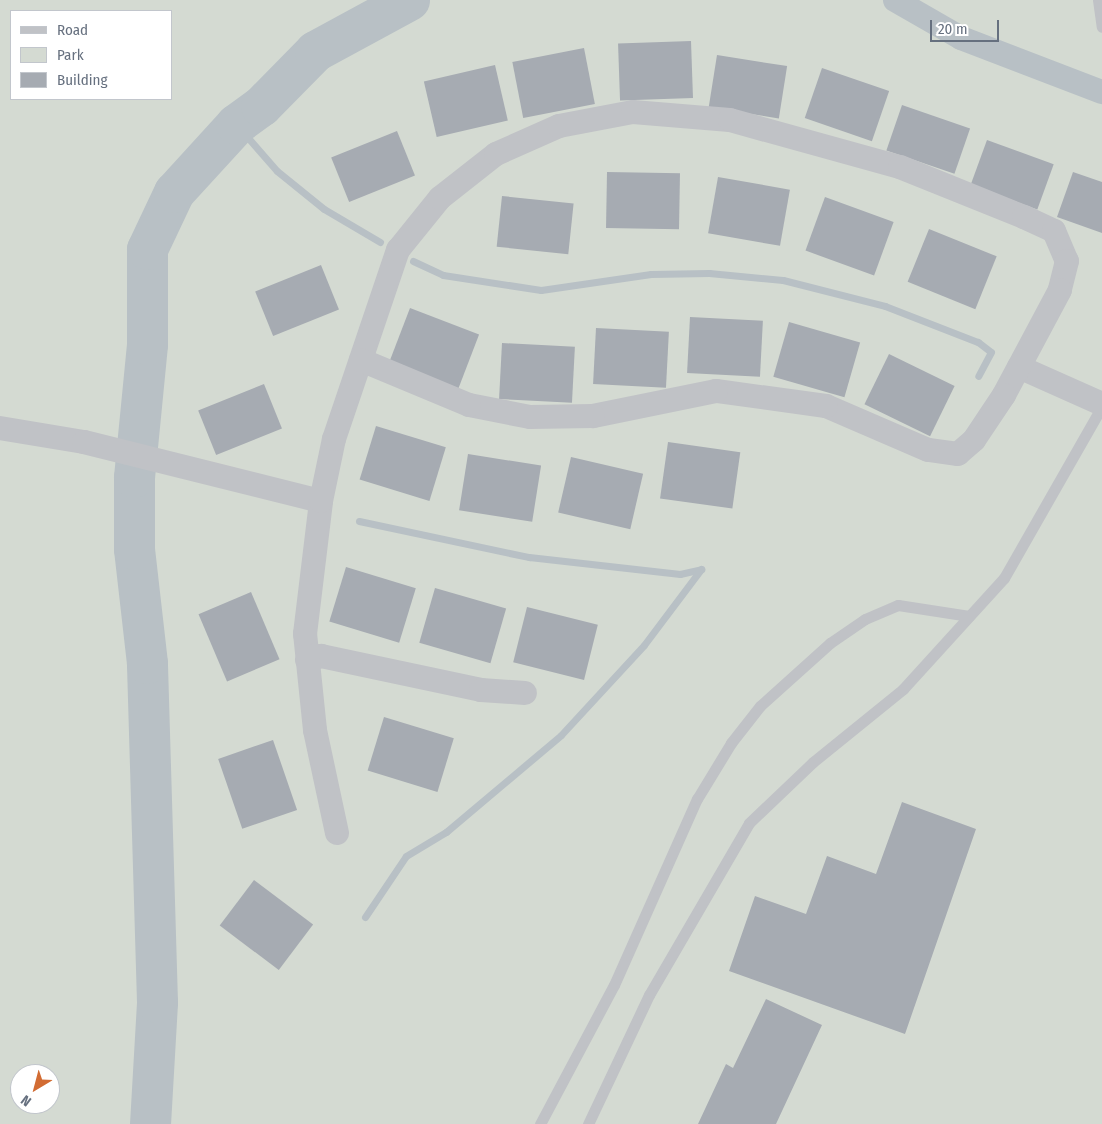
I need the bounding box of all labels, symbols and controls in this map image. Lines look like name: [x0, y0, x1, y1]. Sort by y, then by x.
legend: [10, 10, 172, 100]
scale bar: [932, 10, 1001, 42]
text: 20 m: [938, 20, 968, 38]
text: Road: [57, 21, 88, 39]
text: Park: [57, 46, 84, 64]
text: Building: [57, 71, 108, 89]
north arrow: [10, 1064, 60, 1114]
text: N: [18, 1091, 35, 1110]

